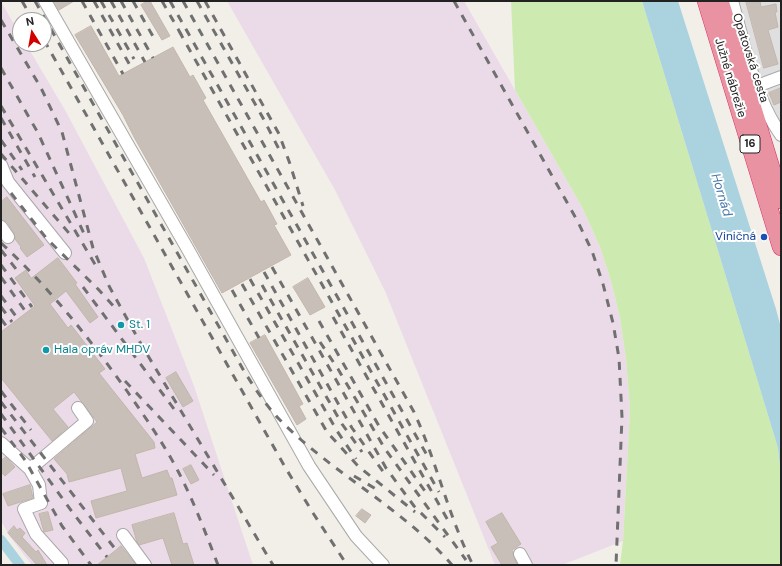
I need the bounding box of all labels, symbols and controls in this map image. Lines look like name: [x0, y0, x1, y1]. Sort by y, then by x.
north arrow: [12, 12, 52, 52]
street label: Opatovská cesta: [729, 12, 771, 104]
text: N: [25, 14, 35, 29]
street label: Južné nábrežie: [711, 36, 749, 120]
road number: 16: [740, 135, 760, 153]
water label: Hornád: [707, 172, 735, 218]
place label: Viničná: [715, 230, 756, 244]
marker: Viničná: [759, 232, 769, 242]
place label: St. 1: [129, 318, 150, 332]
marker: St. 1: [116, 320, 126, 330]
place label: Hala opráv MHDV: [54, 343, 150, 357]
marker: Hala opráv MHDV: [41, 345, 51, 355]

